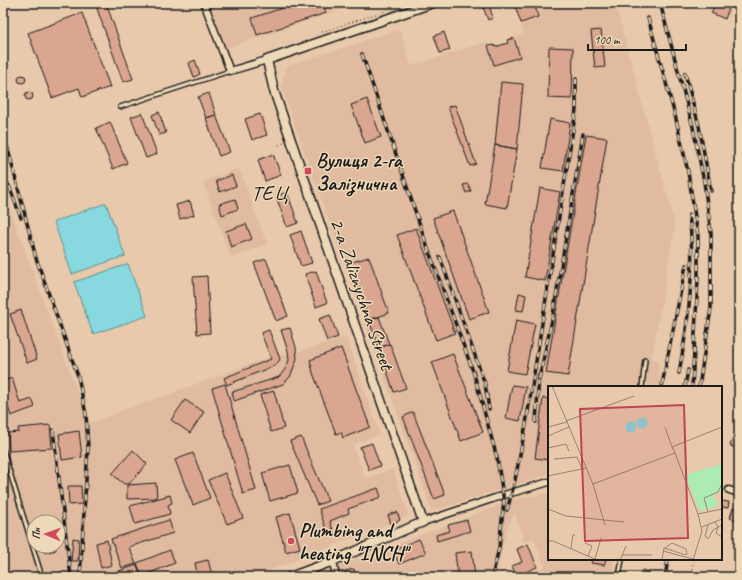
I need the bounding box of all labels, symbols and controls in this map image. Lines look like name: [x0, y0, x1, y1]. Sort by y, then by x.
scale bar: [588, 26, 686, 52]
text: 100 m: [594, 32, 621, 48]
place label: Вулиця 2-га Залізнична: [316, 148, 404, 197]
marker: Вулиця 2-га Залізнична: [303, 166, 313, 176]
district label: ТЕЦ: [251, 180, 290, 206]
street label: 2-a Zaliznychna Street: [324, 215, 400, 375]
inset map: [548, 386, 722, 560]
north arrow: [26, 514, 66, 554]
place label: Plumbing and heating "INCH": [299, 518, 411, 566]
text: Пн: [29, 527, 43, 540]
marker: Plumbing and heating "INCH": [286, 536, 296, 546]

